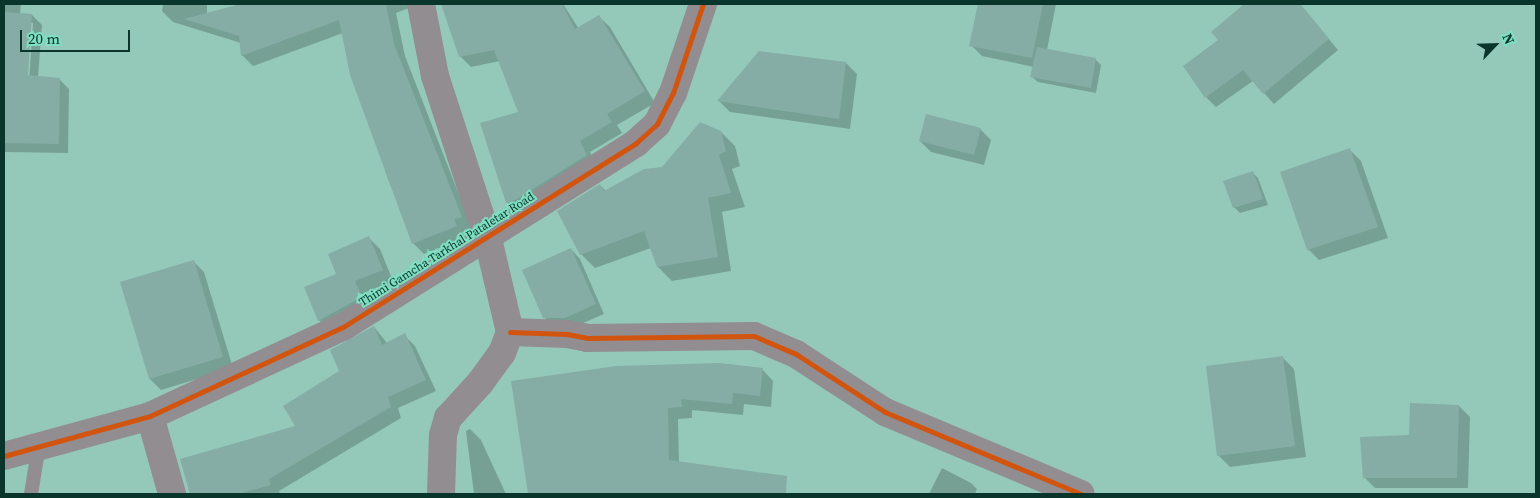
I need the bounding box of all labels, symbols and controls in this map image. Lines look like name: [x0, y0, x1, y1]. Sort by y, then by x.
scale bar: [22, 20, 132, 52]
north arrow: [1470, 20, 1520, 70]
text: 20 m: [28, 28, 60, 49]
text: N: [1497, 30, 1520, 48]
street label: Thimi Gamcha Tarkhal Pataletar Road: [357, 190, 537, 310]

